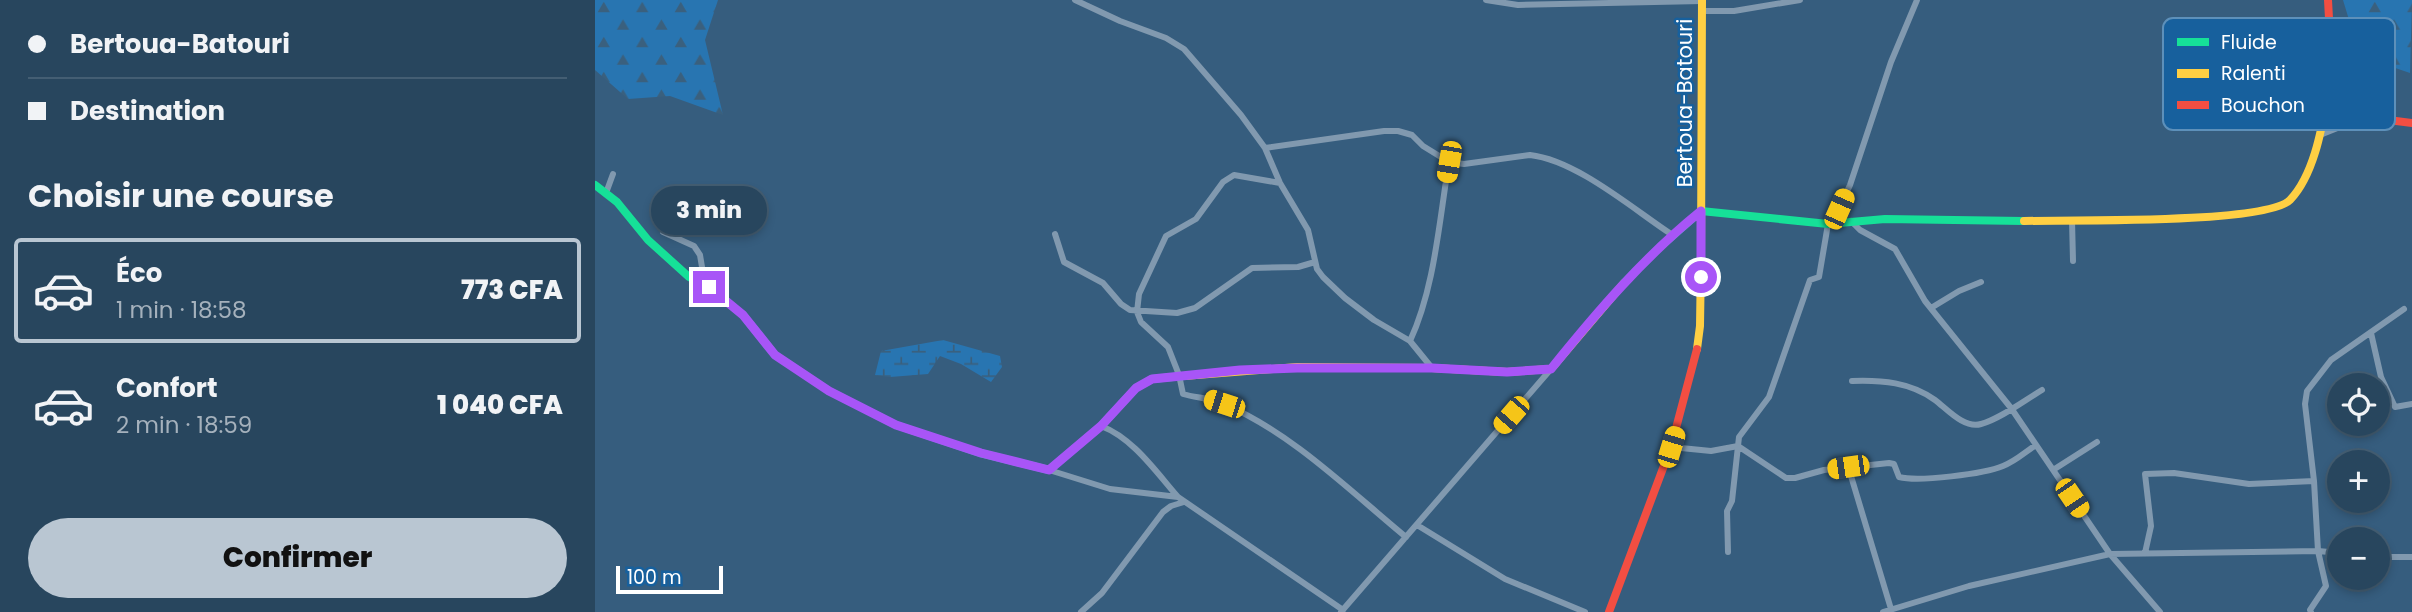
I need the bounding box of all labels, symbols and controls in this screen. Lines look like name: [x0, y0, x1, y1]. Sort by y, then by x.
legend: [2163, 18, 2395, 130]
street label: Bertoua-Batouri: [1670, 19, 1699, 187]
text: Bertoua-Batouri: [70, 26, 290, 62]
text: Fluide: [2221, 29, 2277, 56]
text: Ralenti: [2221, 60, 2286, 87]
text: Bouchon: [2221, 92, 2305, 119]
text: Destination: [70, 93, 225, 129]
car: [1436, 139, 1463, 185]
text: Choisir une course: [28, 173, 334, 218]
callout: 3 min: [651, 186, 767, 234]
car: [1821, 186, 1858, 232]
text: 3 min: [676, 194, 742, 226]
text: Éco: [116, 255, 162, 291]
icon: car: [32, 259, 95, 322]
route start: [1685, 261, 1717, 293]
route end: [693, 271, 725, 303]
text: 773 CFA: [461, 272, 563, 308]
text: 1 min · 18:58: [116, 294, 246, 326]
text: Confort: [116, 370, 218, 406]
map controls: [2327, 373, 2390, 590]
button: locate: [2327, 373, 2390, 436]
icon: car: [32, 374, 95, 437]
text: 1 040 CFA: [437, 387, 563, 423]
car: [1201, 388, 1248, 420]
car: [1490, 392, 1533, 438]
text: 2 min · 18:59: [116, 409, 252, 441]
car: [1655, 424, 1688, 470]
button: +: [2327, 450, 2390, 513]
car: [1826, 454, 1871, 480]
car: [2052, 475, 2093, 521]
button: Confirmer: [28, 518, 567, 598]
button: −: [2327, 527, 2390, 590]
scale bar: [616, 563, 723, 595]
text: 100 m: [627, 564, 682, 591]

